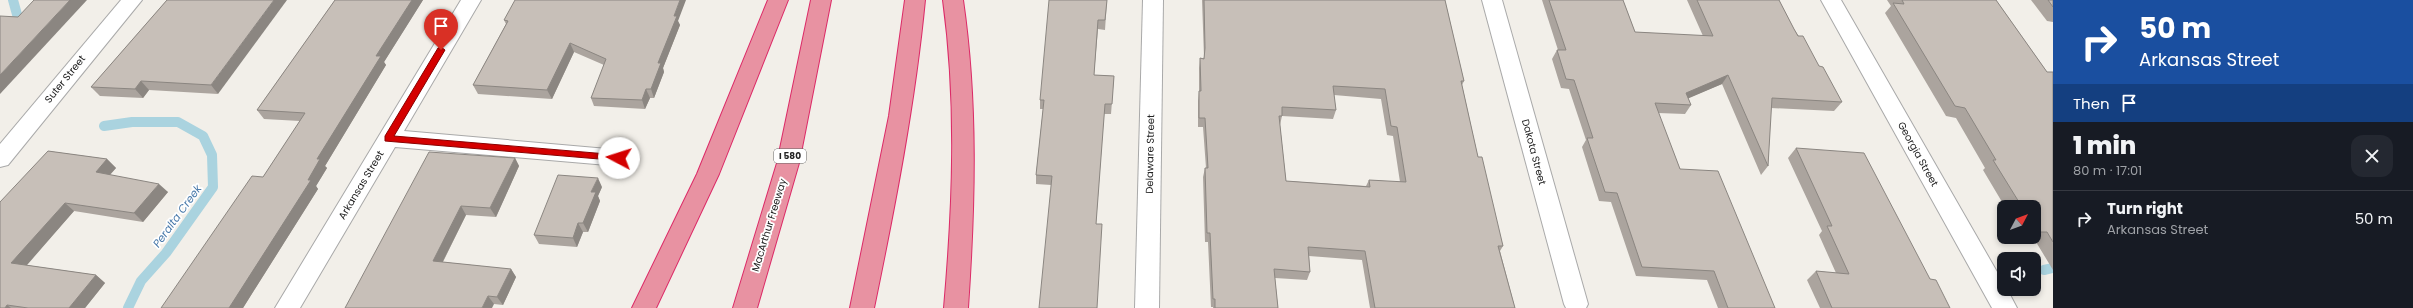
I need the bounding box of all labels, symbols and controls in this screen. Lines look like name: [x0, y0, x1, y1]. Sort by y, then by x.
pin: [424, 9, 458, 50]
text: 50 m: [2139, 9, 2211, 48]
icon: arrive: [430, 15, 452, 37]
icon: right: [2073, 16, 2125, 68]
text: Arkansas Street: [2139, 47, 2279, 72]
street label: Suter Street: [41, 52, 89, 106]
icon: arrive: [2118, 92, 2140, 114]
text: Then: [2073, 93, 2110, 114]
street label: Delaware Street: [1142, 114, 1158, 194]
street label: Dakota Street: [1518, 117, 1550, 187]
street label: Georgia Street: [1894, 119, 1942, 189]
text: 1 min: [2073, 129, 2136, 162]
button: close: [2351, 135, 2393, 177]
position arrow: [598, 137, 640, 179]
street label: Arkansas Street: [335, 147, 388, 222]
road number: I 580: [774, 149, 806, 163]
text: 80 m · 17:01: [2073, 161, 2142, 180]
street label: MacArthur Freeway: [748, 176, 790, 273]
water label: Peralta Creek: [149, 180, 206, 251]
text: Turn right: [2107, 198, 2183, 219]
north arrow: [1997, 200, 2041, 244]
map controls: [1997, 200, 2041, 296]
icon: right: [2073, 208, 2095, 230]
text: 50 m: [2355, 208, 2393, 229]
text: Arkansas Street: [2107, 220, 2208, 239]
button: sound: [1997, 252, 2041, 296]

